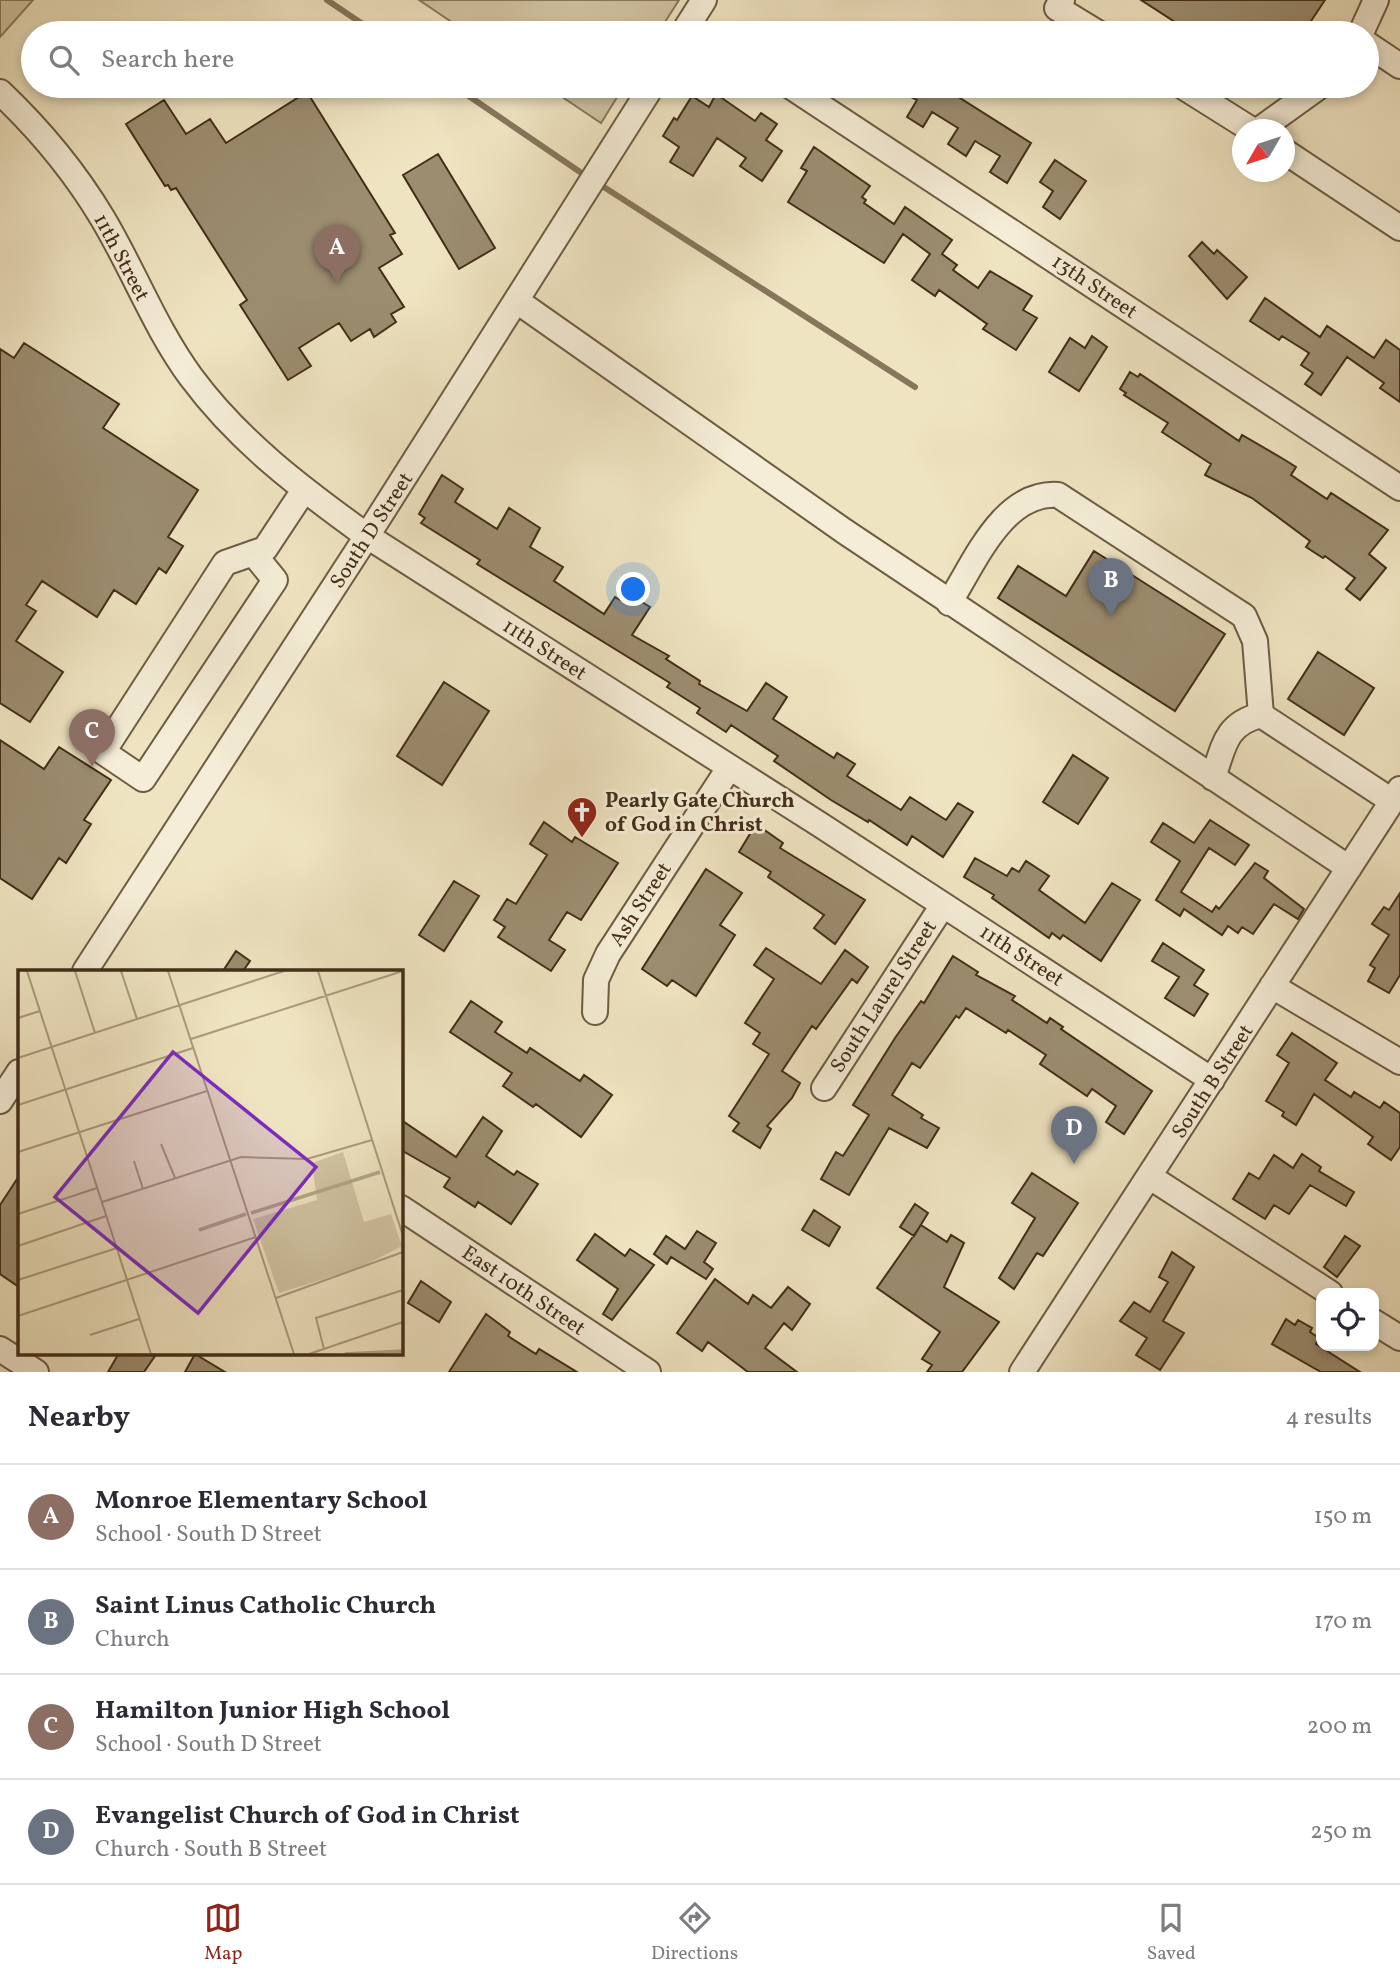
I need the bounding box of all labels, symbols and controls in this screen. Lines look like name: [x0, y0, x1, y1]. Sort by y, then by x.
search box: [21, 21, 1379, 98]
icon: search: [45, 41, 83, 79]
text: Search here: [101, 42, 234, 78]
north arrow: [1232, 119, 1295, 182]
street label: 11th Street: [85, 209, 156, 307]
pin: A: [314, 225, 360, 283]
street label: 13th Street: [1045, 248, 1143, 327]
street label: South D Street: [324, 467, 421, 595]
pin: B: [1088, 558, 1134, 616]
your location: [616, 572, 650, 606]
street label: 11th Street: [496, 612, 592, 688]
pin: C: [69, 709, 115, 767]
place label: Pearly Gate Church of God in Christ: [605, 787, 795, 840]
church icon: Pearly Gate Church of God in Christ: [565, 795, 599, 839]
street label: Ash Street: [603, 857, 679, 953]
street label: South Laurel Street: [824, 915, 945, 1079]
street label: 11th Street: [973, 918, 1069, 994]
inset map: [18, 970, 402, 1354]
street label: South B Street: [1165, 1019, 1261, 1145]
pin: D: [1051, 1106, 1097, 1164]
street label: East 10th Street: [456, 1239, 591, 1343]
map controls: [1316, 1288, 1379, 1351]
button: locate: [1316, 1288, 1379, 1351]
text: Nearby: [28, 1397, 130, 1439]
text: 4 results: [1286, 1402, 1372, 1434]
text: Monroe Elementary School: [95, 1483, 428, 1519]
text: A: [43, 1501, 59, 1533]
text: 150 m: [1314, 1501, 1372, 1533]
text: School · South D Street: [95, 1519, 322, 1551]
text: Saint Linus Catholic Church: [95, 1588, 436, 1624]
text: B: [43, 1606, 59, 1638]
text: 170 m: [1314, 1606, 1372, 1638]
text: Church: [95, 1624, 170, 1656]
text: Hamilton Junior High School: [95, 1693, 450, 1729]
text: C: [44, 1711, 58, 1743]
text: 200 m: [1307, 1711, 1372, 1743]
text: School · South D Street: [95, 1729, 322, 1761]
text: Evangelist Church of God in Christ: [95, 1798, 520, 1834]
text: D: [43, 1816, 59, 1848]
text: 250 m: [1310, 1816, 1372, 1848]
text: Church · South B Street: [95, 1834, 327, 1866]
tab: Map: [204, 1899, 242, 1967]
tab: Directions: [651, 1899, 738, 1967]
tab: Saved: [1147, 1899, 1196, 1967]

